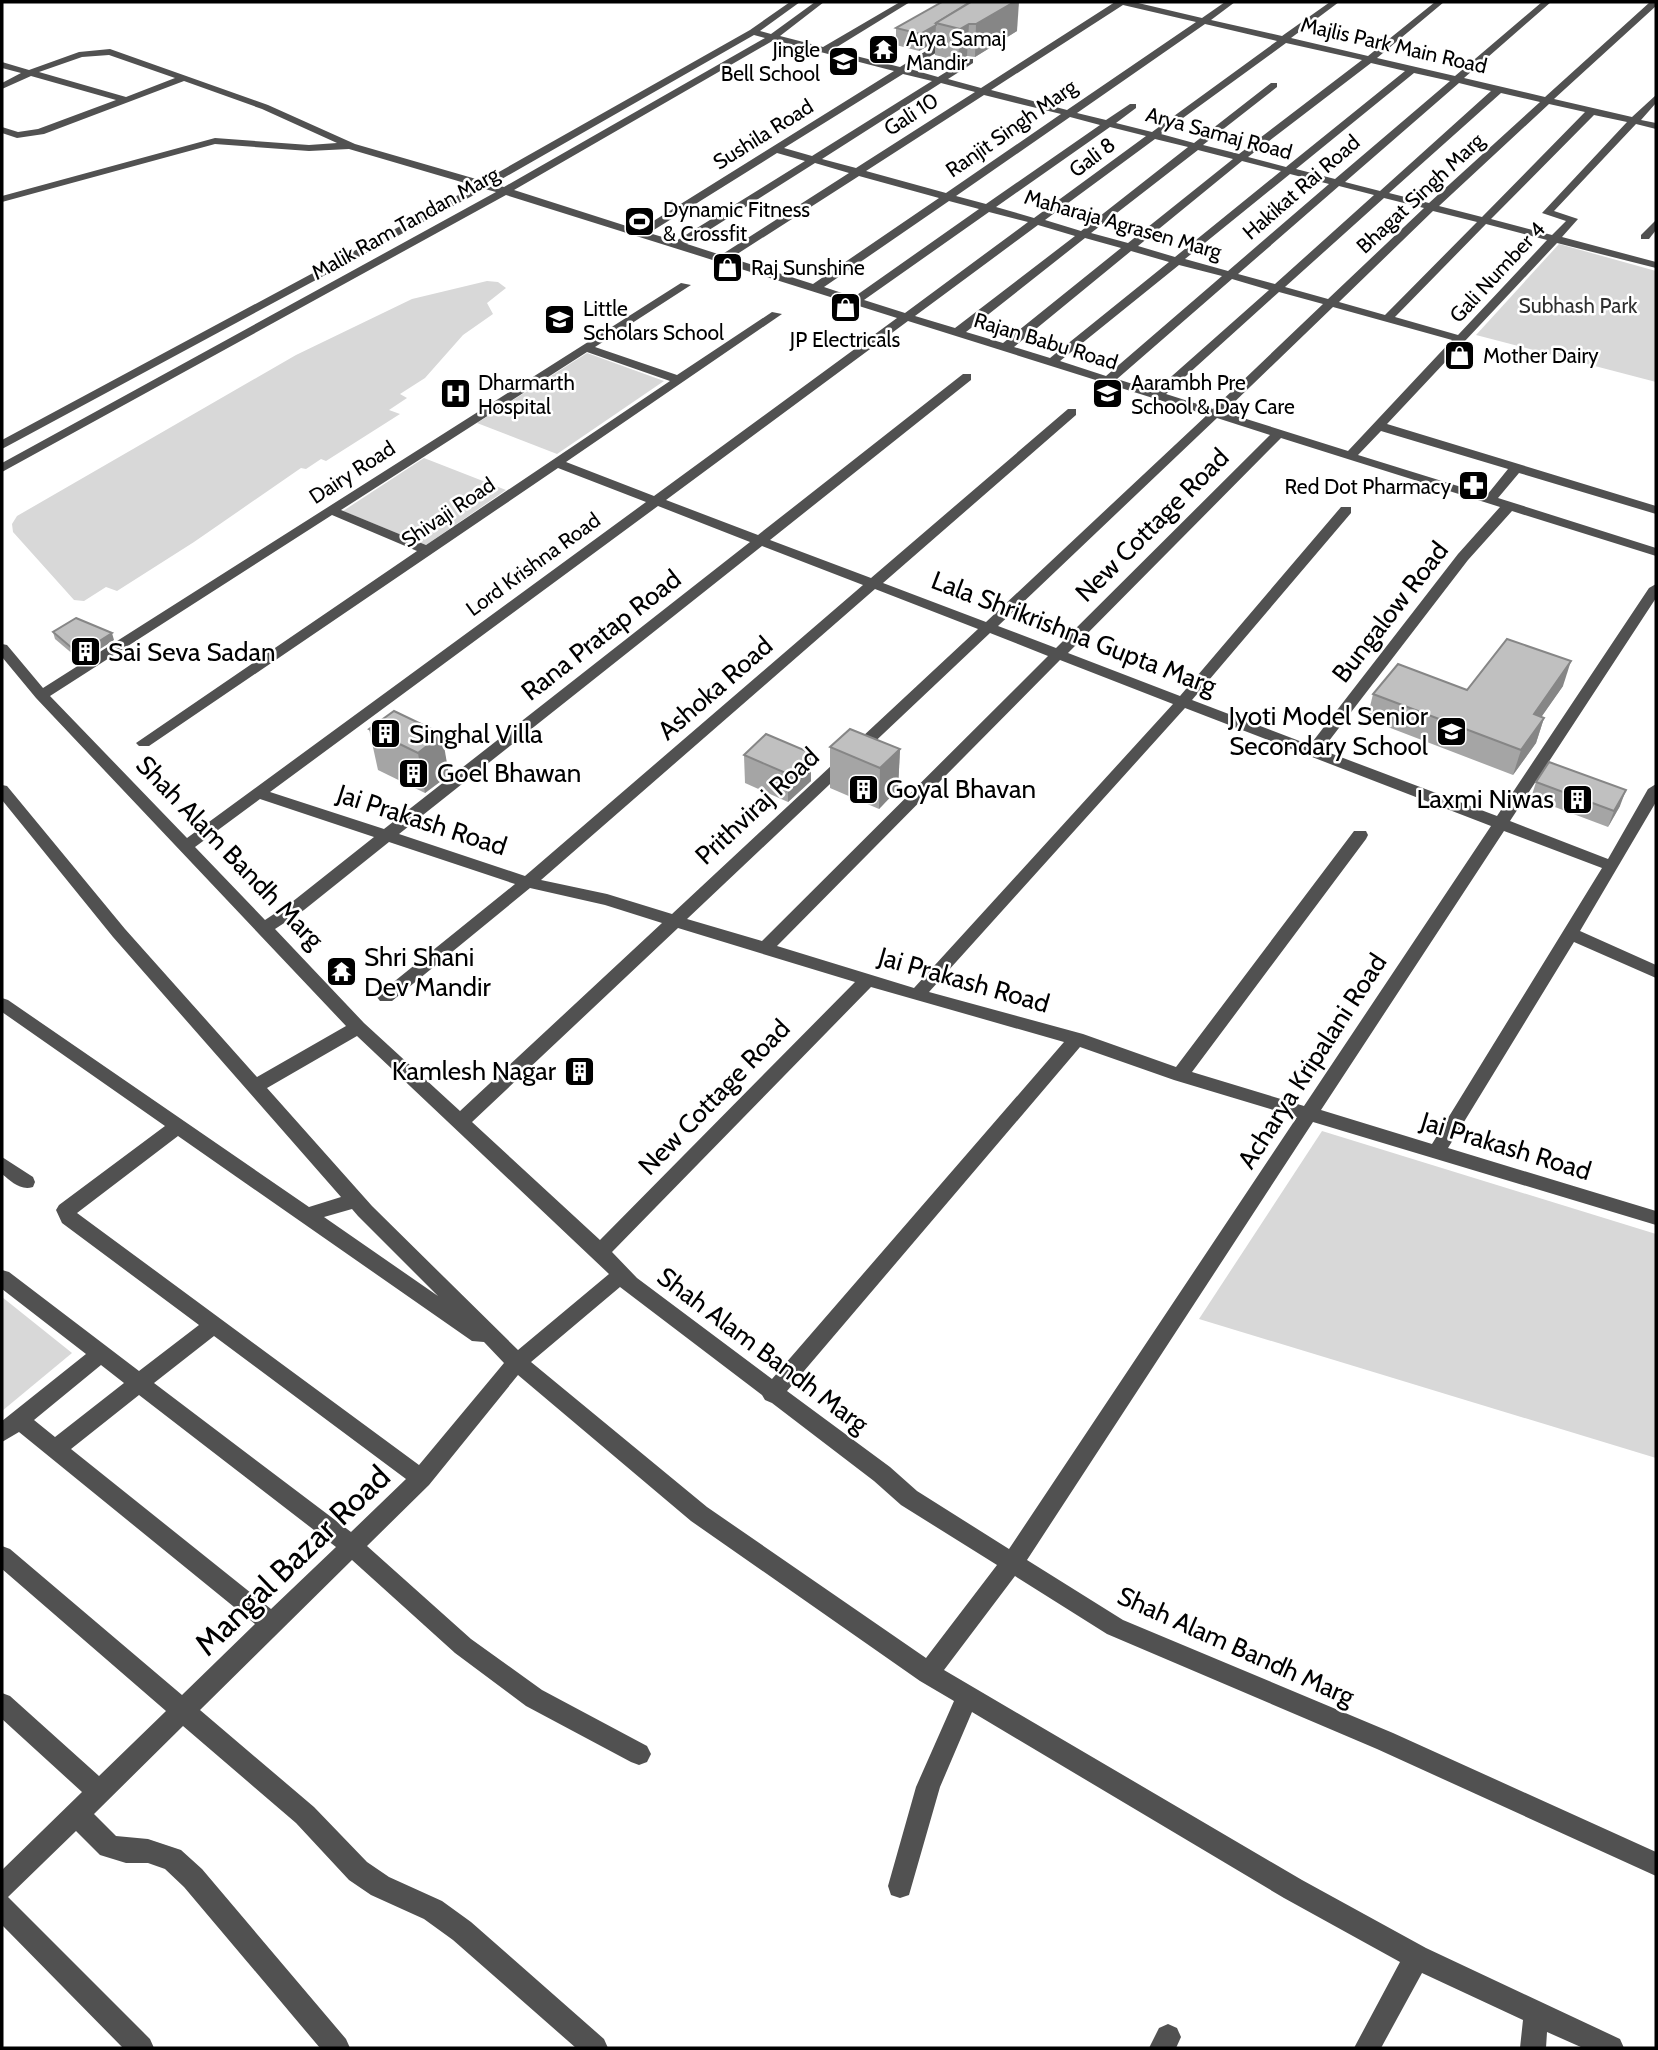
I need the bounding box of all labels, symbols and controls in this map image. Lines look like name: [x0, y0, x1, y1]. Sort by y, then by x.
street label: Majlis Park Main Road: [1298, 11, 1490, 80]
place label: Arya Samaj Mandir: [906, 26, 1006, 75]
temple icon: Arya Samaj Mandir: [866, 33, 900, 67]
place label: Jingle Bell School: [721, 37, 820, 86]
school or university icon: Jingle Bell School: [826, 44, 860, 78]
street label: Ranjit Singh Marg: [941, 73, 1082, 183]
street label: Gali 10: [879, 87, 943, 141]
street label: Sushila Road: [708, 93, 818, 175]
street label: Arya Samaj Road: [1143, 101, 1295, 166]
street label: Bhagat Singh Marg: [1351, 127, 1489, 258]
street label: Hakikat Rai Road: [1237, 129, 1365, 245]
street label: Gali 8: [1064, 132, 1120, 182]
street label: Malik Ram Tandan Marg: [307, 161, 503, 285]
street label: Maharaja Agrasen Marg: [1021, 184, 1225, 265]
place label: Dynamic Fitness & Crossfit: [663, 197, 810, 246]
sports icon: Dynamic Fitness & Crossfit: [623, 204, 657, 238]
street label: Gali Number 4: [1444, 217, 1550, 327]
shop icon: Raj Sunshine: [711, 250, 745, 284]
place label: Raj Sunshine: [751, 255, 865, 281]
shop icon: JP Electricals: [828, 290, 862, 324]
park label: Subhash Park: [1519, 293, 1638, 318]
place label: Little Scholars School: [583, 296, 724, 345]
school or university icon: Little Scholars School: [543, 303, 577, 337]
street label: Rajan Babu Road: [971, 307, 1121, 376]
place label: JP Electricals: [789, 327, 900, 352]
shop icon: Mother Dairy: [1443, 338, 1477, 372]
place label: Mother Dairy: [1483, 343, 1599, 368]
place label: Dharmarth Hospital: [478, 370, 575, 419]
place label: Aarambh Pre School & Day Care: [1131, 370, 1295, 419]
hospital icon: Dharmarth Hospital: [438, 377, 472, 411]
school or university icon: Aarambh Pre School & Day Care: [1091, 377, 1125, 411]
street label: Dairy Road: [304, 435, 400, 509]
street label: New Cottage Road: [1068, 441, 1236, 609]
pharmacy icon: Red Dot Pharmacy: [1457, 469, 1491, 503]
street label: Shivaji Road: [396, 472, 500, 553]
place label: Red Dot Pharmacy: [1285, 474, 1451, 499]
street label: Lord Krishna Road: [461, 507, 605, 621]
street label: Bungalow Road: [1325, 535, 1455, 689]
street label: Rana Pratap Road: [515, 563, 687, 707]
street label: Lala Shrikrishna Gupta Marg: [927, 564, 1222, 703]
street label: Ashoka Road: [651, 630, 779, 746]
building icon: Sai Seva Sadan: [68, 635, 102, 669]
place label: Sai Seva Sadan: [108, 636, 276, 668]
place label: Jyoti Model Senior Secondary School: [1228, 700, 1429, 762]
school or university icon: Jyoti Model Senior Secondary School: [1434, 714, 1468, 748]
building icon: Singhal Villa: [369, 717, 403, 751]
place label: Singhal Villa: [409, 718, 543, 750]
street label: Prithviraj Road: [688, 741, 826, 871]
street label: Shah Alam Bandh Marg: [130, 749, 331, 956]
building icon: Goel Bhawan: [397, 756, 431, 790]
place label: Goel Bhawan: [437, 757, 581, 789]
building icon: Goyal Bhavan: [846, 772, 880, 806]
place label: Goyal Bhavan: [886, 773, 1036, 805]
street label: Jai Prakash Road: [332, 777, 511, 862]
building icon: Laxmi Niwas: [1560, 782, 1594, 816]
place label: Laxmi Niwas: [1416, 783, 1554, 815]
street label: Jai Prakash Road: [874, 940, 1053, 1020]
place label: Shri Shani Dev Mandir: [364, 941, 492, 1003]
street label: Acharya Kripalani Road: [1231, 947, 1393, 1175]
temple icon: Shri Shani Dev Mandir: [324, 955, 358, 989]
street label: New Cottage Road: [632, 1012, 796, 1182]
building icon: Kamlesh Nagar: [562, 1054, 596, 1088]
place label: Kamlesh Nagar: [392, 1055, 557, 1087]
street label: Jai Prakash Road: [1416, 1105, 1595, 1187]
street label: Shah Alam Bandh Marg: [651, 1260, 876, 1440]
street label: Mangal Bazar Road: [186, 1457, 398, 1663]
street label: Shah Alam Bandh Marg: [1113, 1579, 1360, 1713]

